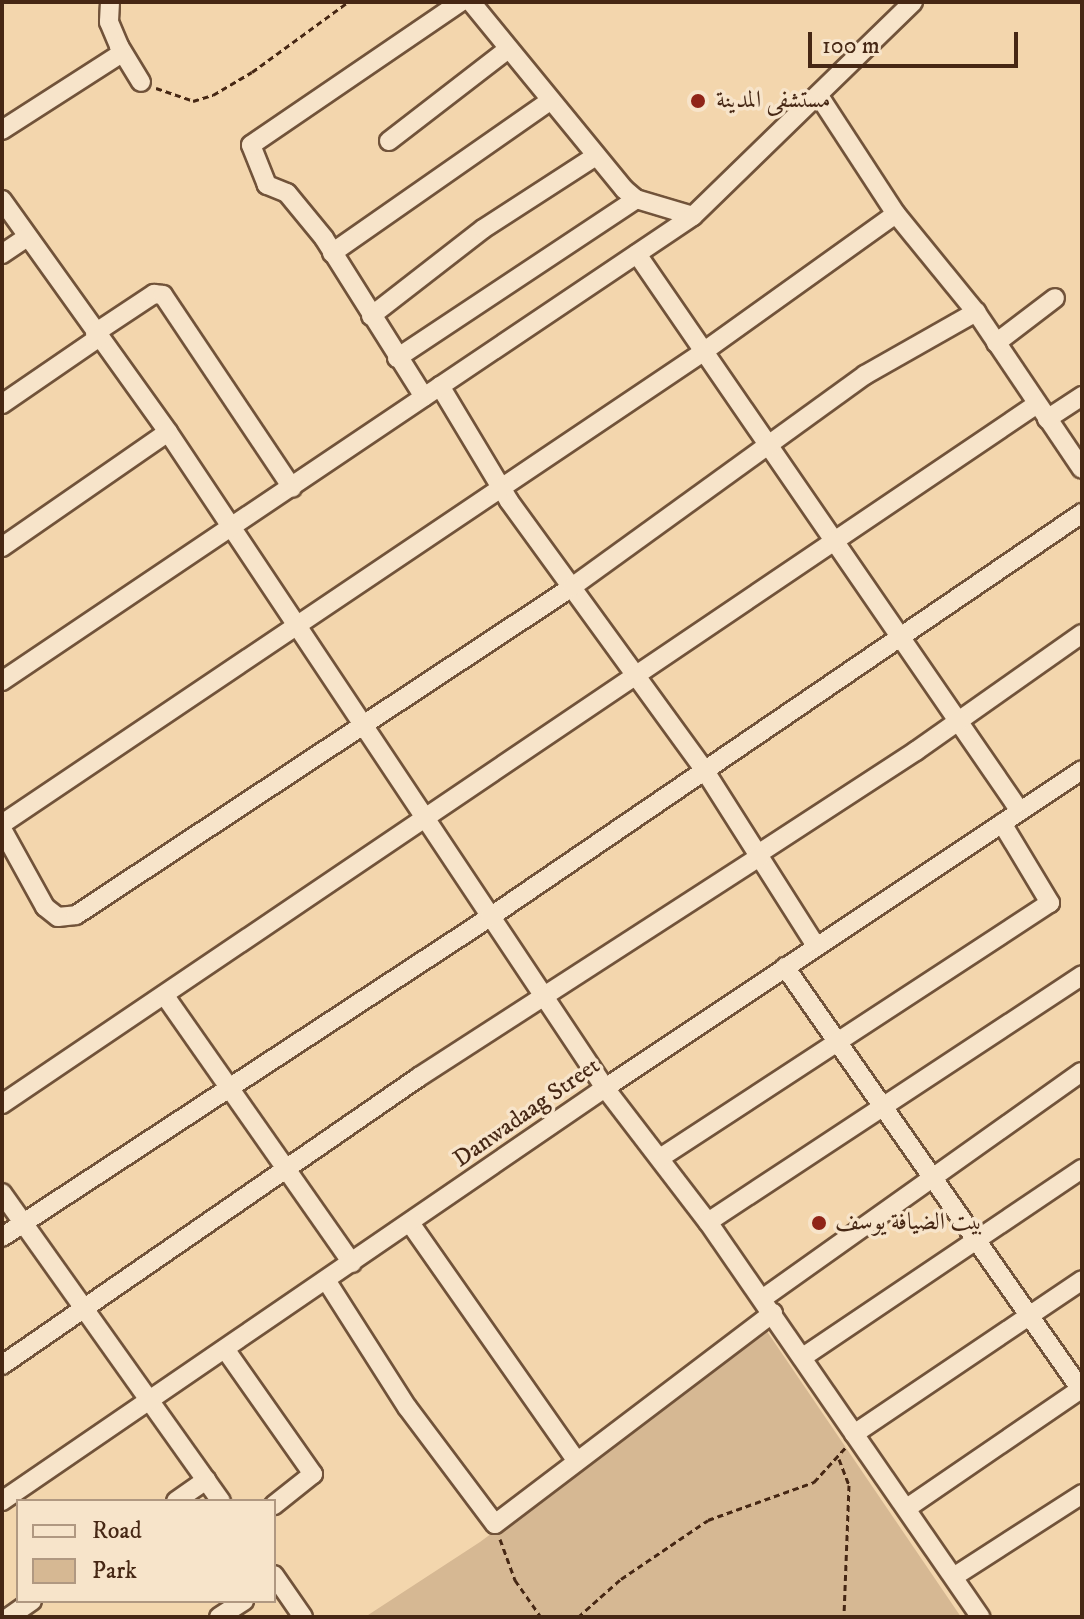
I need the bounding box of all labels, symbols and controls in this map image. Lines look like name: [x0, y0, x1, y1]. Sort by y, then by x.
scale bar: [812, 16, 1022, 66]
text: 100 m: [822, 31, 880, 61]
place label: مستشفى المدينة: [716, 87, 830, 115]
marker: مستشفى المدينة: [687, 90, 709, 112]
street label: Danwadaag Street: [448, 1052, 606, 1174]
place label: بيت الضيافة يوسف: [835, 1209, 983, 1237]
marker: بيت الضيافة يوسف: [810, 1214, 828, 1232]
legend: [16, 1499, 276, 1603]
text: Road: [92, 1516, 142, 1546]
text: Park: [92, 1556, 137, 1586]

